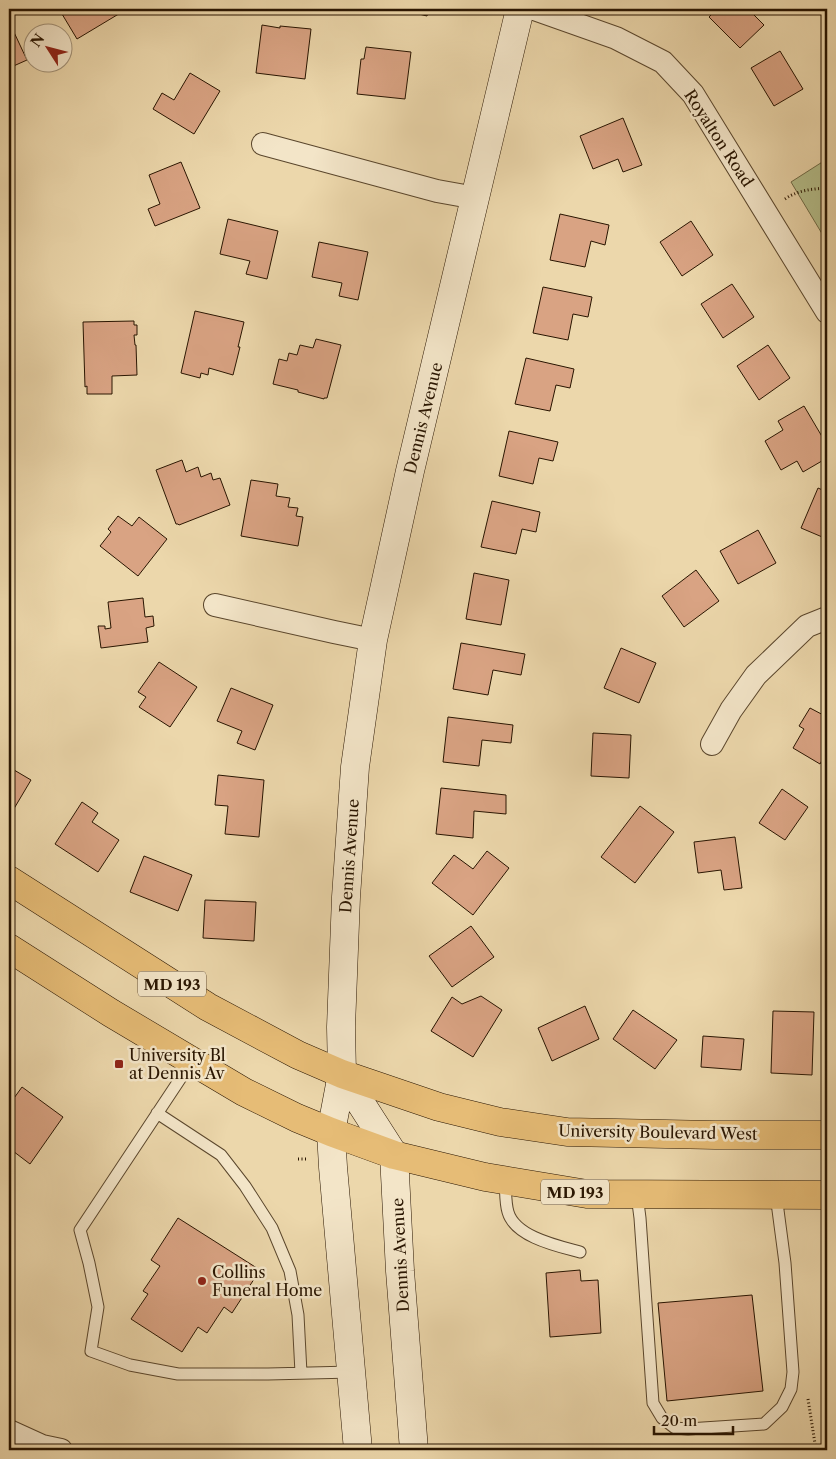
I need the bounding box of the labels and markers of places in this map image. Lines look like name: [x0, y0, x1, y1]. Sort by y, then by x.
place label: University Bl at Dennis Av: [129, 1045, 226, 1083]
marker: University Bl at Dennis Av: [113, 1058, 125, 1070]
place label: Collins Funeral Home: [212, 1262, 322, 1300]
marker: Collins Funeral Home: [196, 1275, 208, 1287]

